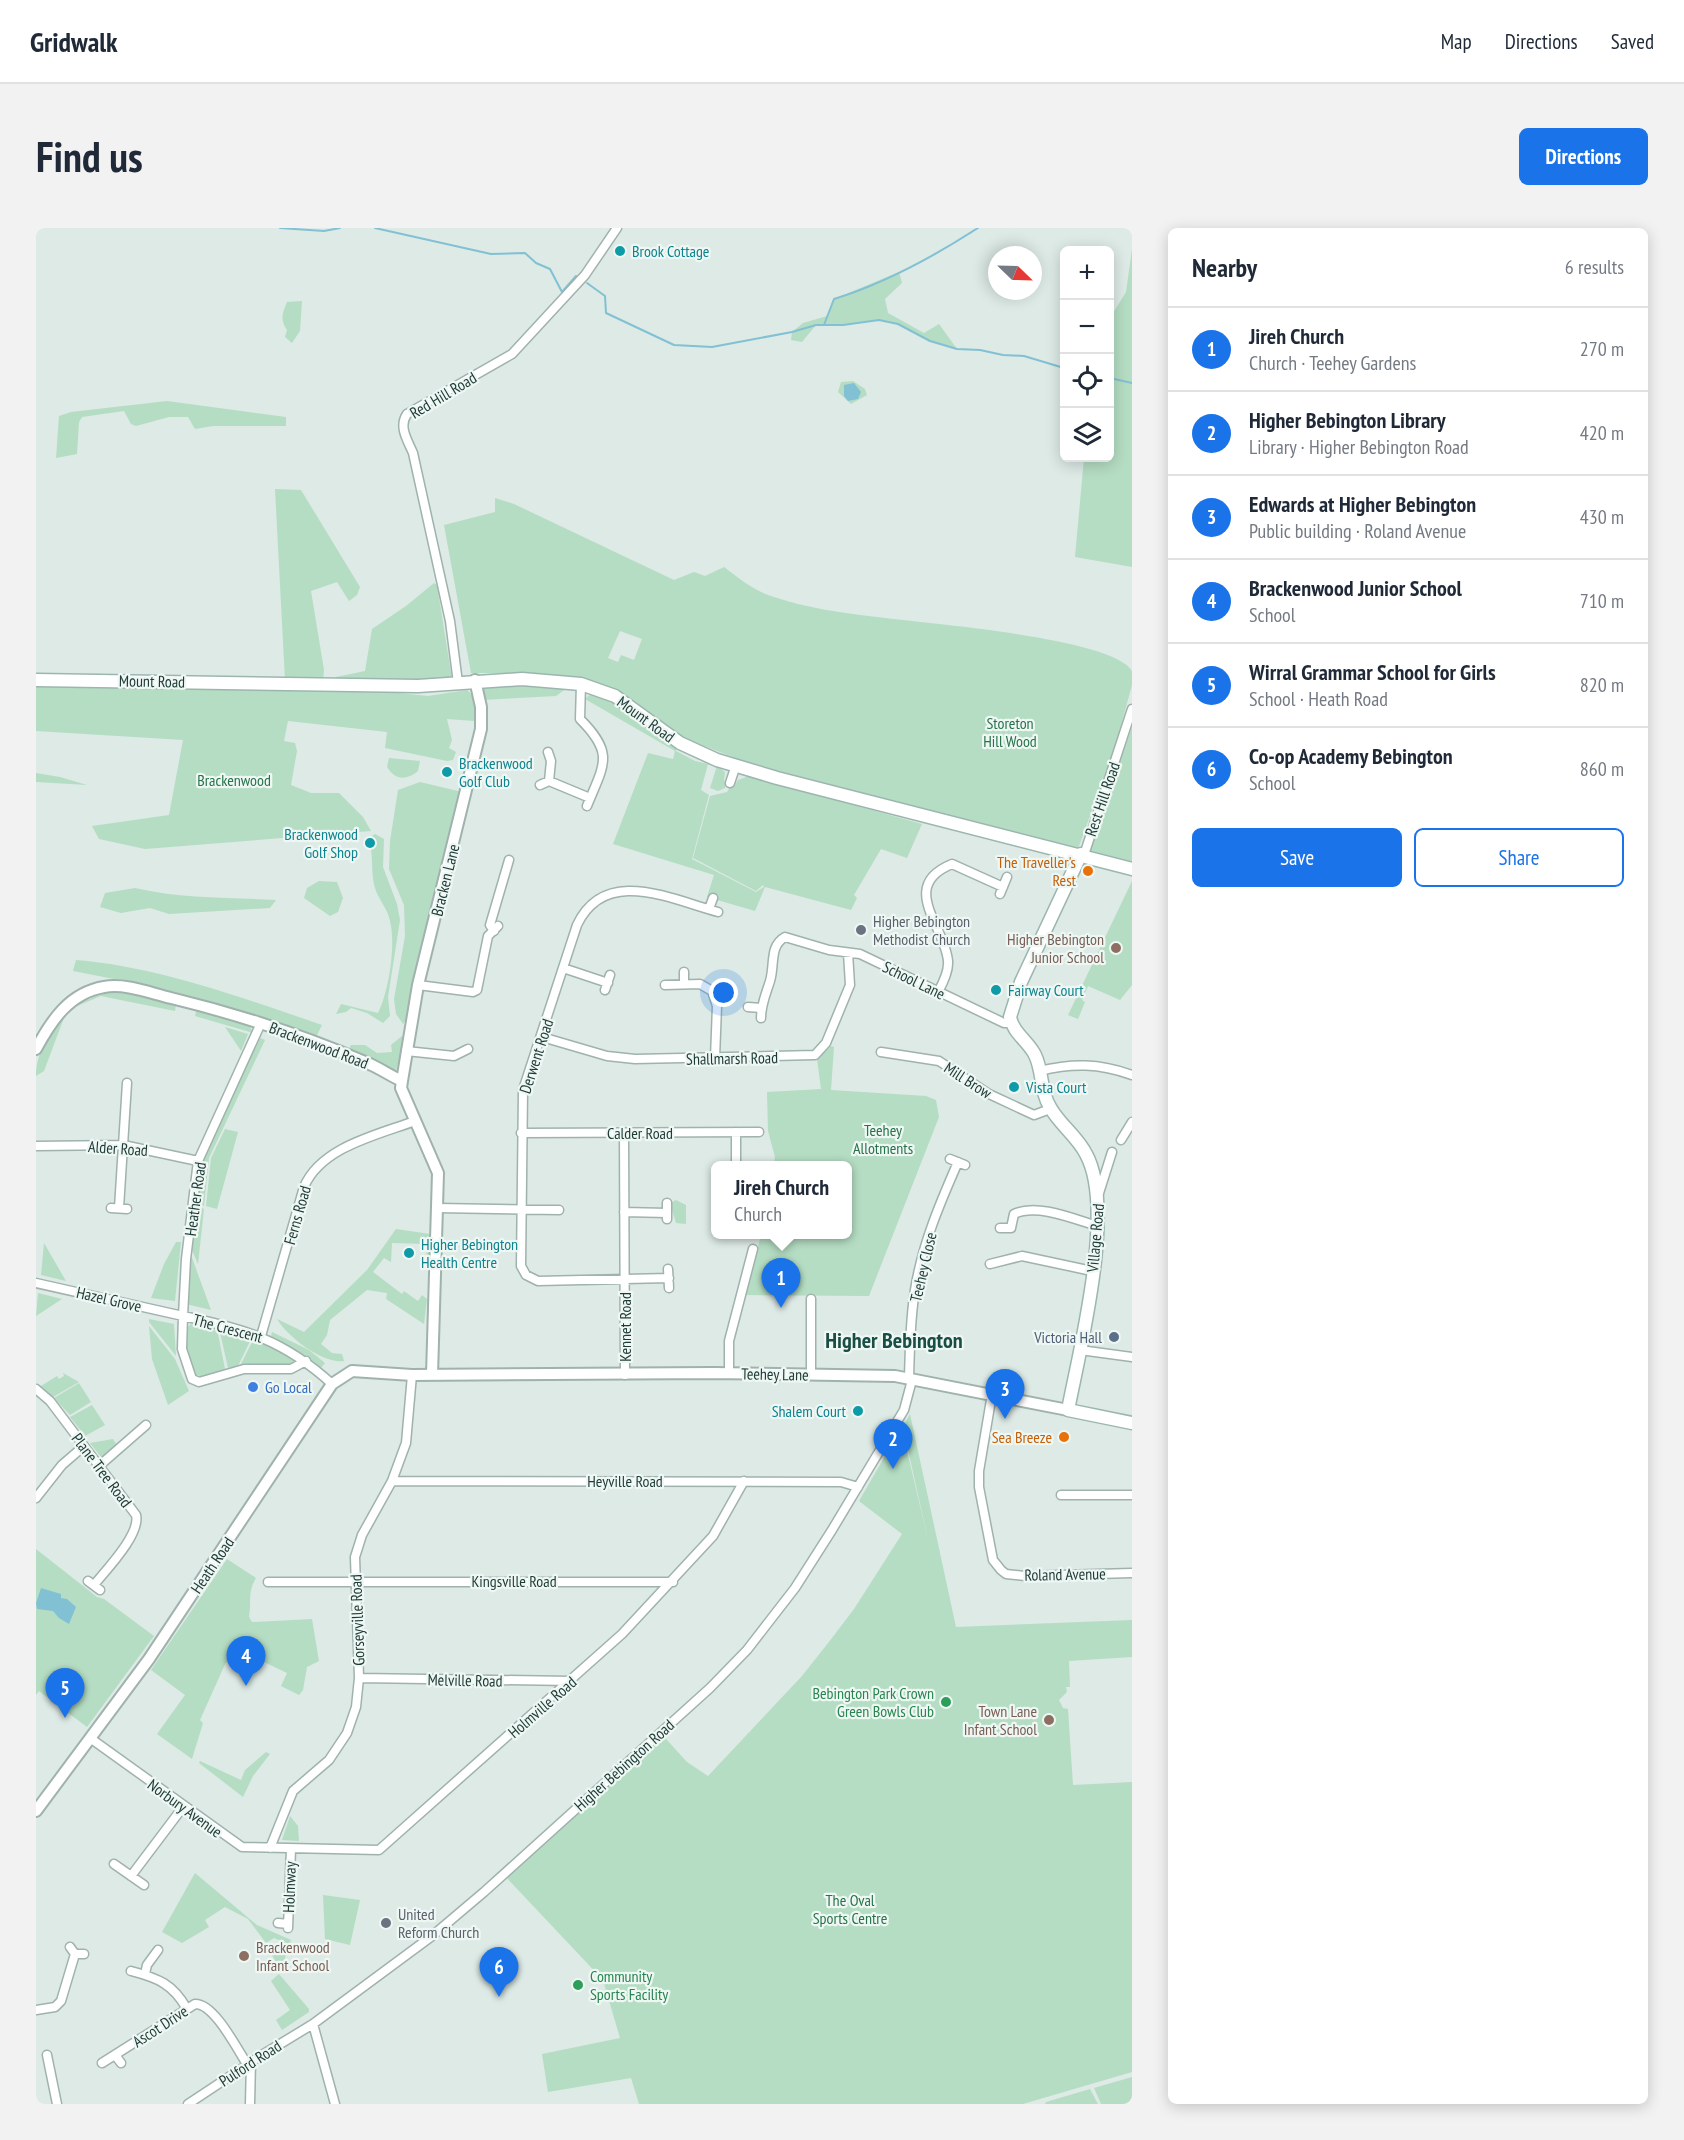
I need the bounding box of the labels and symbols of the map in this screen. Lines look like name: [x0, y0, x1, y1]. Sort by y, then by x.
place label: Brook Cottage: [632, 241, 709, 261]
marker: Brook Cottage: [613, 244, 627, 258]
north arrow: [988, 246, 1042, 300]
street label: Red Hill Road: [406, 367, 480, 423]
street label: Mount Road: [119, 670, 185, 692]
street label: Mount Road: [613, 691, 679, 747]
park label: Storeton Hill Wood: [983, 713, 1037, 751]
place label: Brackenwood Golf Club: [459, 753, 533, 791]
street label: Rest Hill Road: [1080, 759, 1124, 839]
marker: Brackenwood Golf Club: [440, 765, 454, 779]
park label: Brackenwood: [197, 770, 271, 790]
place label: Brackenwood Golf Shop: [284, 824, 358, 862]
marker: Brackenwood Golf Shop: [363, 836, 377, 850]
street label: Bracken Lane: [426, 842, 464, 918]
place label: The Traveller's Rest: [997, 852, 1077, 890]
marker: The Traveller's Rest: [1081, 864, 1095, 878]
place label: Higher Bebington Methodist Church: [873, 911, 970, 949]
marker: Higher Bebington Methodist Church: [854, 923, 868, 937]
place label: Higher Bebington Junior School: [1007, 929, 1104, 967]
marker: Higher Bebington Junior School: [1109, 941, 1123, 955]
street label: School Lane: [880, 956, 948, 1004]
your location: [709, 978, 738, 1007]
place label: Fairway Court: [1008, 980, 1084, 1000]
marker: Fairway Court: [989, 983, 1003, 997]
street label: Derwent Road: [515, 1016, 557, 1096]
street label: Brackenwood Road: [267, 1017, 371, 1073]
street label: Shallmarsh Road: [686, 1047, 778, 1069]
street label: Mill Brow: [940, 1057, 996, 1103]
place label: Vista Court: [1025, 1077, 1087, 1097]
marker: Vista Court: [1007, 1080, 1021, 1094]
park label: Teehey Allotments: [853, 1120, 913, 1158]
street label: Calder Road: [607, 1123, 673, 1143]
street label: Alder Road: [87, 1136, 149, 1160]
street label: Heather Road: [180, 1161, 210, 1237]
street label: Ferns Road: [279, 1183, 315, 1247]
street label: Village Road: [1082, 1203, 1108, 1274]
street label: Teehey Close: [905, 1230, 941, 1304]
place label: Higher Bebington Health Centre: [421, 1234, 518, 1272]
marker: Higher Bebington Health Centre: [402, 1246, 416, 1260]
pin: 1: [762, 1258, 800, 1308]
street label: Hazel Grove: [75, 1282, 143, 1316]
street label: Kennet Road: [615, 1292, 635, 1362]
street label: The Crescent: [191, 1309, 266, 1347]
district label: Higher Bebington: [825, 1326, 963, 1354]
place label: Victoria Hall: [1033, 1327, 1102, 1347]
marker: Victoria Hall: [1107, 1330, 1121, 1344]
street label: Teehey Lane: [741, 1363, 809, 1385]
pin: 3: [986, 1370, 1024, 1419]
place label: Go Local: [265, 1377, 312, 1397]
marker: Go Local: [246, 1380, 260, 1394]
place label: Shalem Court: [772, 1401, 847, 1421]
marker: Shalem Court: [851, 1404, 865, 1418]
pin: 2: [874, 1420, 912, 1469]
place label: Sea Breeze: [992, 1427, 1052, 1447]
street label: Plane Tree Road: [68, 1429, 136, 1511]
marker: Sea Breeze: [1057, 1430, 1071, 1444]
street label: Heyville Road: [587, 1471, 663, 1491]
street label: Heath Road: [186, 1533, 238, 1597]
street label: Roland Avenue: [1024, 1563, 1106, 1585]
street label: Kingsville Road: [471, 1571, 557, 1591]
street label: Gorseyville Road: [345, 1574, 369, 1666]
pin: 4: [226, 1636, 266, 1686]
pin: 5: [45, 1668, 84, 1718]
street label: Melville Road: [427, 1669, 503, 1691]
street label: Holmville Road: [504, 1672, 580, 1742]
place label: Bebington Park Crown Green Bowls Club: [812, 1683, 934, 1721]
marker: Bebington Park Crown Green Bowls Club: [939, 1695, 953, 1709]
place label: Town Lane Infant School: [964, 1701, 1037, 1739]
marker: Town Lane Infant School: [1042, 1713, 1056, 1727]
street label: Higher Bebington Road: [570, 1715, 678, 1815]
street label: Norbury Avenue: [144, 1774, 226, 1842]
street label: Holmway: [278, 1861, 300, 1913]
park label: The Oval Sports Centre: [813, 1890, 887, 1928]
place label: United Reform Church: [398, 1904, 479, 1942]
marker: United Reform Church: [379, 1916, 393, 1930]
place label: Brackenwood Infant School: [256, 1937, 330, 1975]
pin: 6: [480, 1948, 518, 1997]
marker: Brackenwood Infant School: [237, 1949, 251, 1963]
place label: Community Sports Facility: [590, 1966, 668, 2004]
marker: Community Sports Facility: [571, 1978, 585, 1992]
street label: Ascot Drive: [128, 2001, 192, 2051]
street label: Pulford Road: [215, 2035, 285, 2091]

